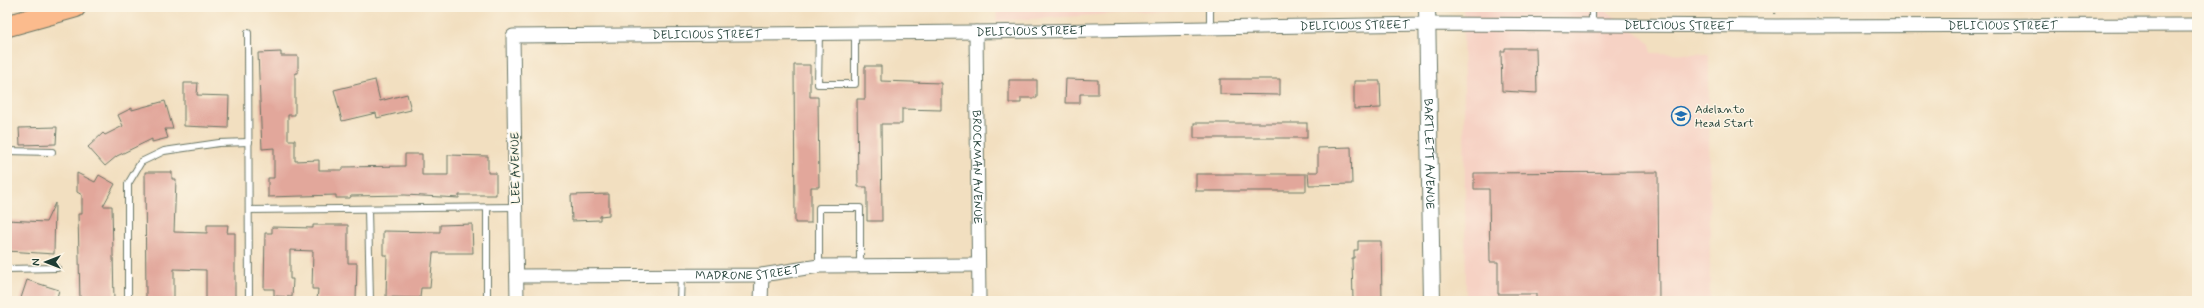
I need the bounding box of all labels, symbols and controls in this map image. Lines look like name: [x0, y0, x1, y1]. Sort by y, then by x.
street label: DELICIOUS STREET: [1300, 17, 1411, 35]
street label: DELICIOUS STREET: [1624, 18, 1735, 35]
street label: DELICIOUS STREET: [1948, 18, 2059, 35]
street label: DELICIOUS STREET: [976, 23, 1087, 41]
street label: DELICIOUS STREET: [652, 27, 763, 44]
street label: BARTLETT AVENUE: [1420, 98, 1437, 210]
place label: Adelanto Head Start: [1695, 102, 1754, 132]
school or university icon: Adelanto Head Start: [1670, 105, 1692, 127]
street label: BROCKMAN AVENUE: [968, 110, 985, 224]
street label: LEE AVENUE: [507, 132, 525, 204]
north arrow: [26, 242, 66, 282]
text: N: [30, 258, 44, 266]
street label: MADRONE STREET: [695, 262, 802, 284]

